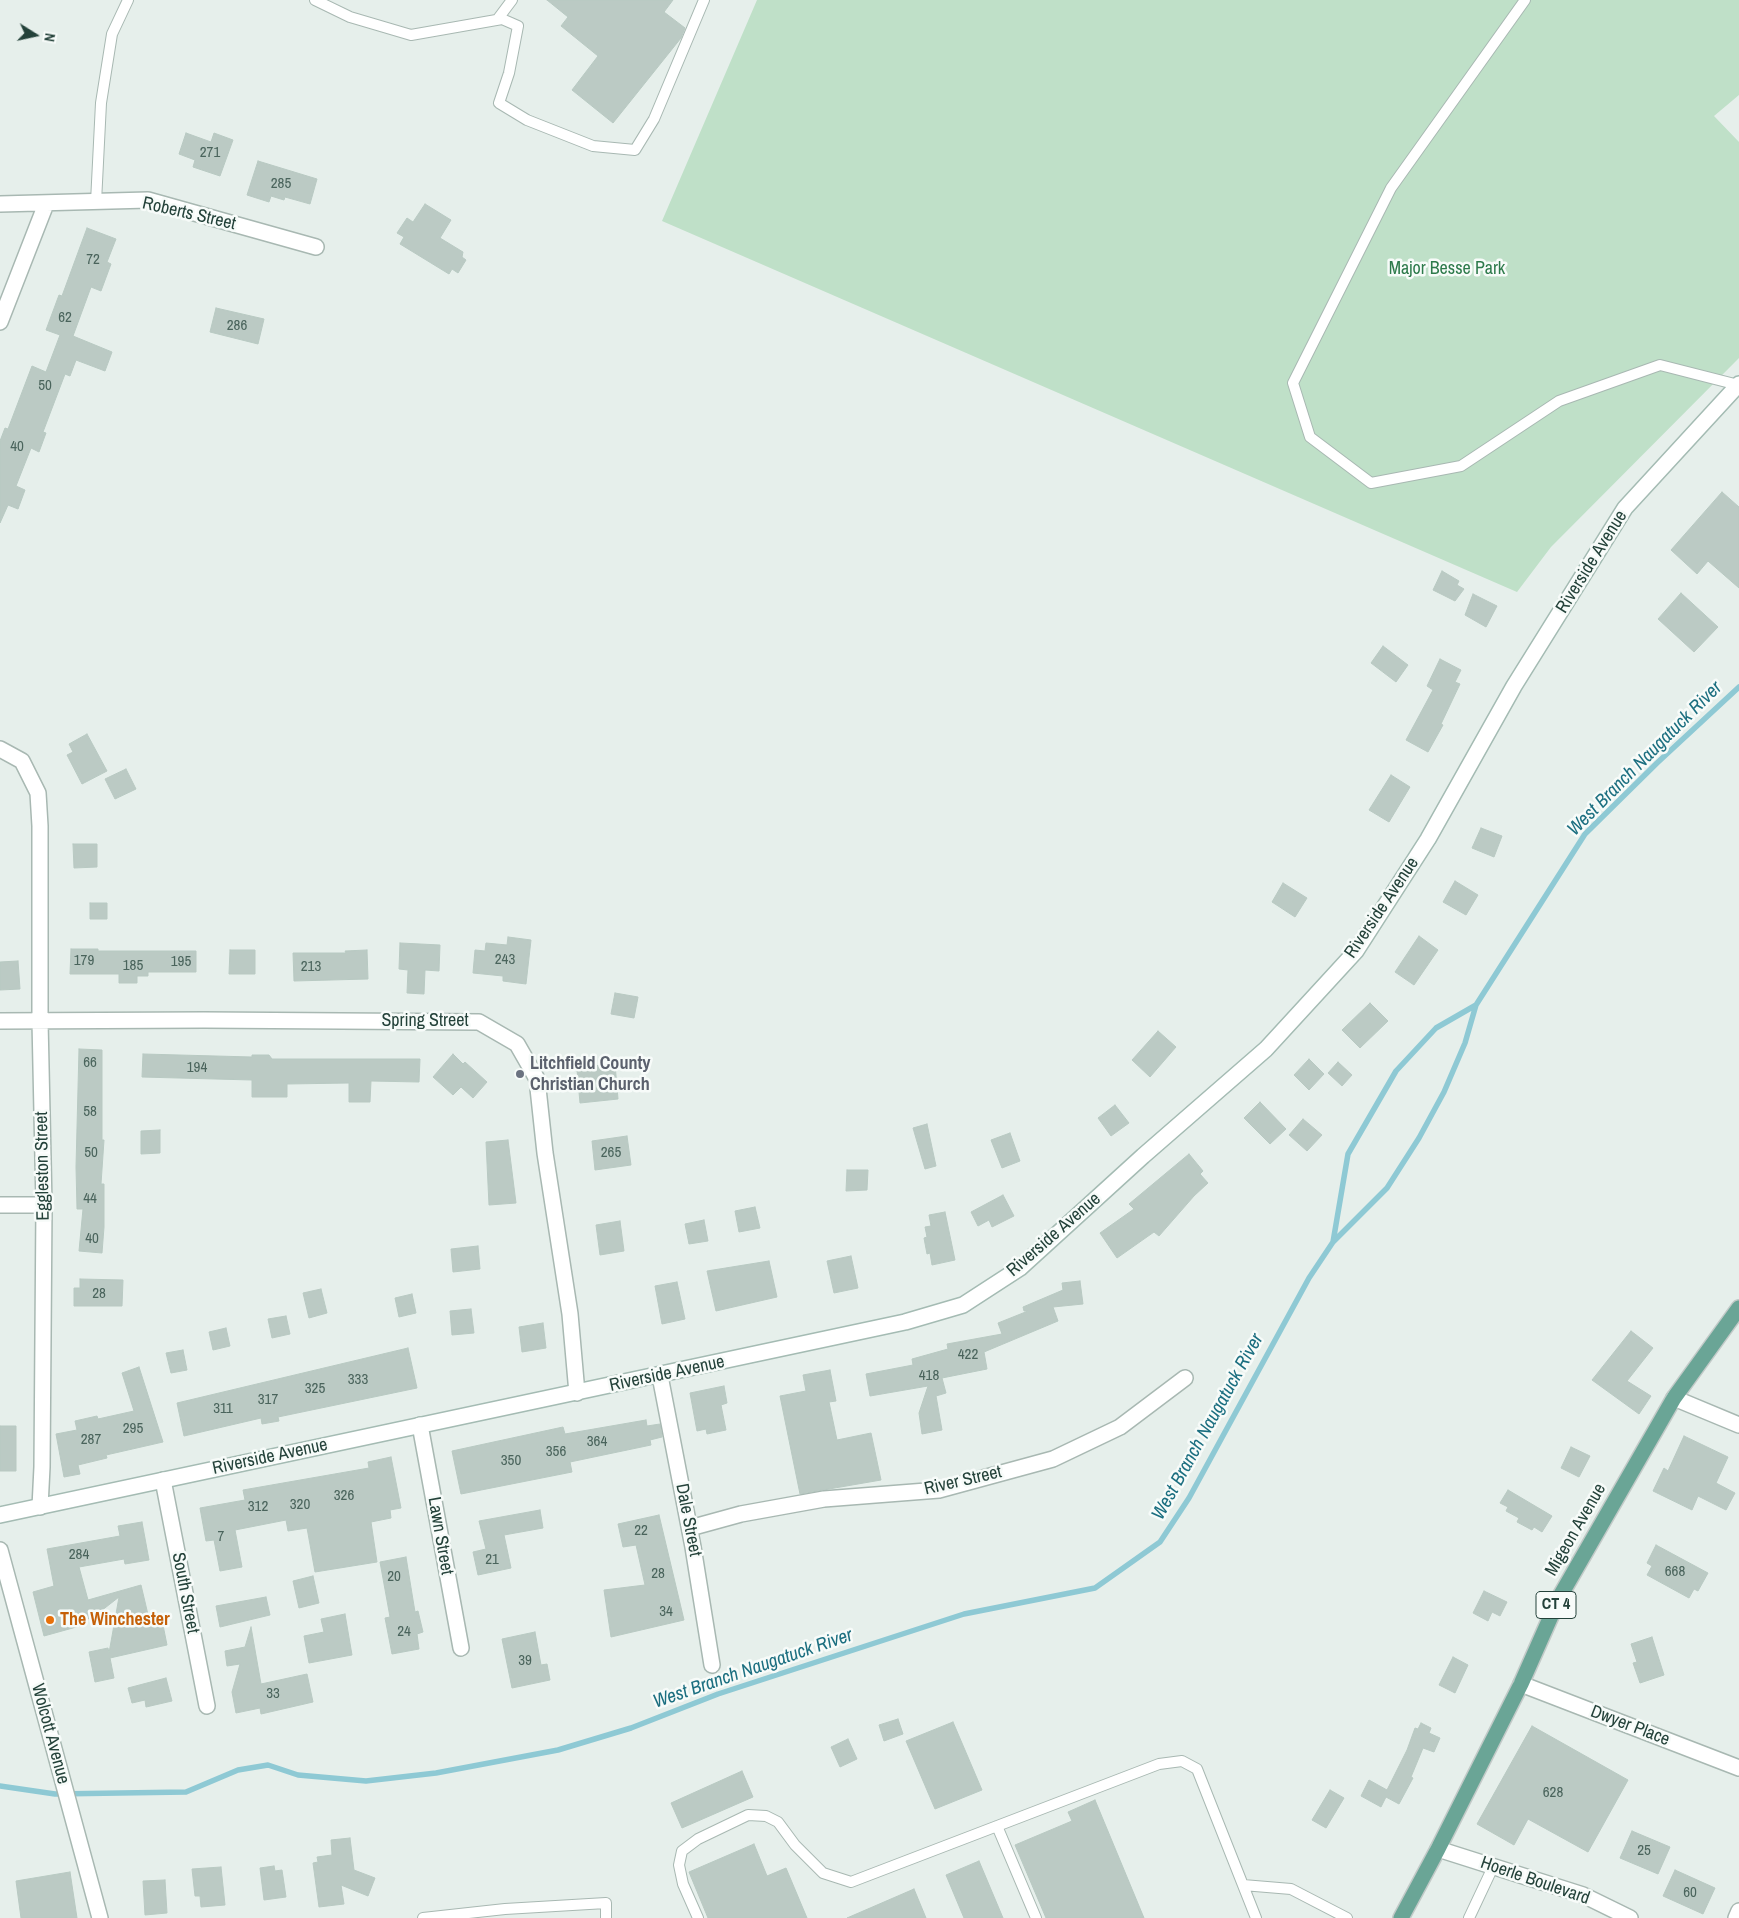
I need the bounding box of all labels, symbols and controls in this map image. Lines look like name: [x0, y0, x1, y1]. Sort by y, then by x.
north arrow: [10, 10, 60, 60]
text: N: [40, 32, 59, 43]
house number: 271: [200, 144, 220, 162]
house number: 285: [271, 175, 291, 193]
street label: Roberts Street: [140, 193, 238, 235]
house number: 72: [86, 251, 100, 269]
park label: Major Besse Park: [1389, 258, 1505, 280]
house number: 62: [58, 309, 72, 327]
house number: 286: [227, 317, 247, 335]
house number: 50: [38, 377, 52, 395]
house number: 40: [10, 438, 24, 456]
street label: Riverside Avenue: [1552, 507, 1632, 617]
water label: West Branch Naugatuck River: [1563, 677, 1727, 841]
street label: Riverside Avenue: [1340, 853, 1424, 963]
house number: 243: [495, 951, 515, 969]
house number: 179: [74, 952, 94, 970]
house number: 195: [171, 953, 191, 971]
house number: 185: [123, 957, 143, 975]
house number: 213: [301, 958, 321, 976]
street label: Spring Street: [382, 1010, 468, 1032]
place label: Litchfield County Christian Church: [530, 1053, 651, 1096]
house number: 66: [83, 1054, 97, 1072]
house number: 194: [187, 1059, 207, 1077]
marker: Litchfield County Christian Church: [514, 1068, 526, 1080]
house number: 58: [83, 1103, 97, 1121]
street label: Eggleston Street: [31, 1111, 55, 1221]
house number: 50: [84, 1144, 98, 1162]
house number: 265: [601, 1144, 621, 1162]
street label: Riverside Avenue: [1003, 1188, 1105, 1282]
house number: 44: [83, 1190, 97, 1208]
house number: 40: [85, 1230, 99, 1248]
house number: 28: [92, 1285, 106, 1303]
water label: West Branch Naugatuck River: [1147, 1330, 1269, 1524]
house number: 422: [958, 1346, 978, 1364]
street label: Riverside Avenue: [607, 1351, 727, 1397]
house number: 418: [919, 1367, 939, 1385]
house number: 333: [348, 1371, 368, 1389]
house number: 325: [305, 1380, 325, 1398]
house number: 317: [258, 1391, 278, 1409]
house number: 311: [213, 1400, 233, 1418]
house number: 295: [123, 1420, 143, 1438]
house number: 287: [81, 1431, 101, 1449]
house number: 364: [587, 1433, 607, 1451]
street label: Riverside Avenue: [210, 1434, 330, 1480]
house number: 356: [546, 1443, 566, 1461]
house number: 350: [501, 1452, 521, 1470]
street label: River Street: [922, 1462, 1004, 1500]
street label: Migeon Avenue: [1541, 1480, 1611, 1580]
street label: Dale Street: [670, 1482, 706, 1558]
house number: 326: [334, 1487, 354, 1505]
street label: Lawn Street: [423, 1495, 457, 1577]
house number: 320: [290, 1496, 310, 1514]
house number: 312: [248, 1498, 268, 1516]
house number: 22: [634, 1522, 648, 1540]
house number: 7: [218, 1528, 224, 1546]
house number: 284: [69, 1546, 89, 1564]
street label: South Street: [167, 1551, 203, 1635]
house number: 21: [485, 1551, 499, 1569]
house number: 668: [1665, 1563, 1685, 1581]
house number: 28: [651, 1565, 665, 1583]
house number: 20: [387, 1568, 401, 1586]
road number: CT 4: [1536, 1592, 1576, 1618]
house number: 34: [659, 1603, 673, 1621]
place label: The Winchester: [60, 1609, 170, 1631]
marker: The Winchester: [44, 1614, 56, 1626]
house number: 24: [397, 1623, 411, 1641]
water label: West Branch Naugatuck River: [650, 1624, 856, 1714]
house number: 39: [518, 1652, 532, 1670]
street label: Wolcott Avenue: [26, 1682, 74, 1786]
house number: 33: [266, 1685, 280, 1703]
street label: Dwyer Place: [1587, 1701, 1673, 1751]
house number: 628: [1543, 1784, 1563, 1802]
house number: 25: [1637, 1842, 1651, 1860]
street label: Hoerle Boulevard: [1478, 1852, 1592, 1910]
house number: 60: [1683, 1884, 1697, 1902]

